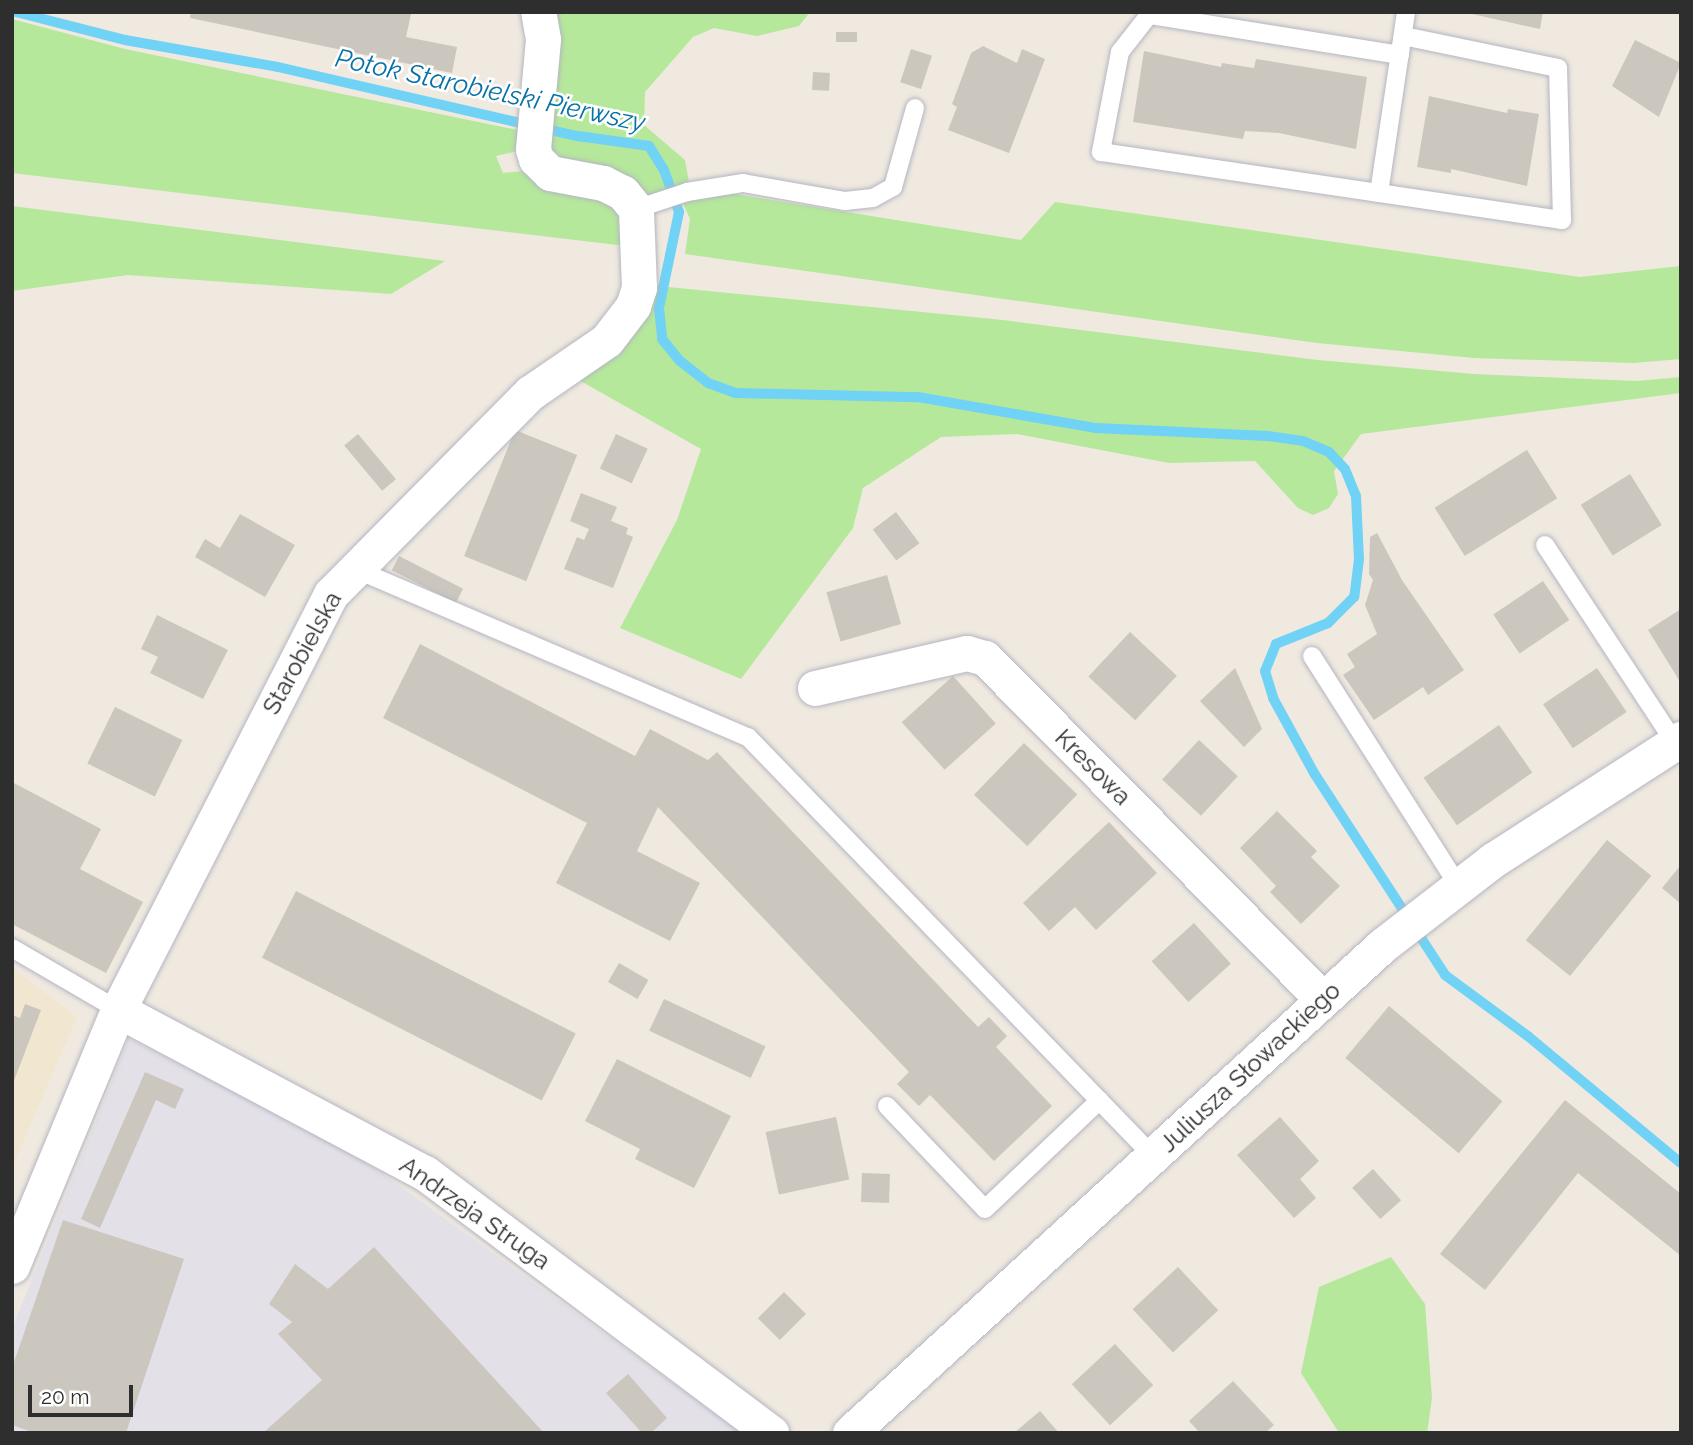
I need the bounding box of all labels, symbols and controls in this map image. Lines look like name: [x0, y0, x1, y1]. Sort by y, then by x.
water label: Potok Starobielski Pierwszy: [332, 43, 648, 139]
street label: Starobielska: [256, 587, 348, 719]
street label: Kresowa: [1049, 723, 1137, 811]
street label: Juliusza Słowackiego: [1154, 976, 1346, 1158]
street label: Andrzeja Struga: [394, 1151, 556, 1275]
scale bar: [32, 1372, 136, 1416]
text: 20 m: [41, 1384, 89, 1409]

